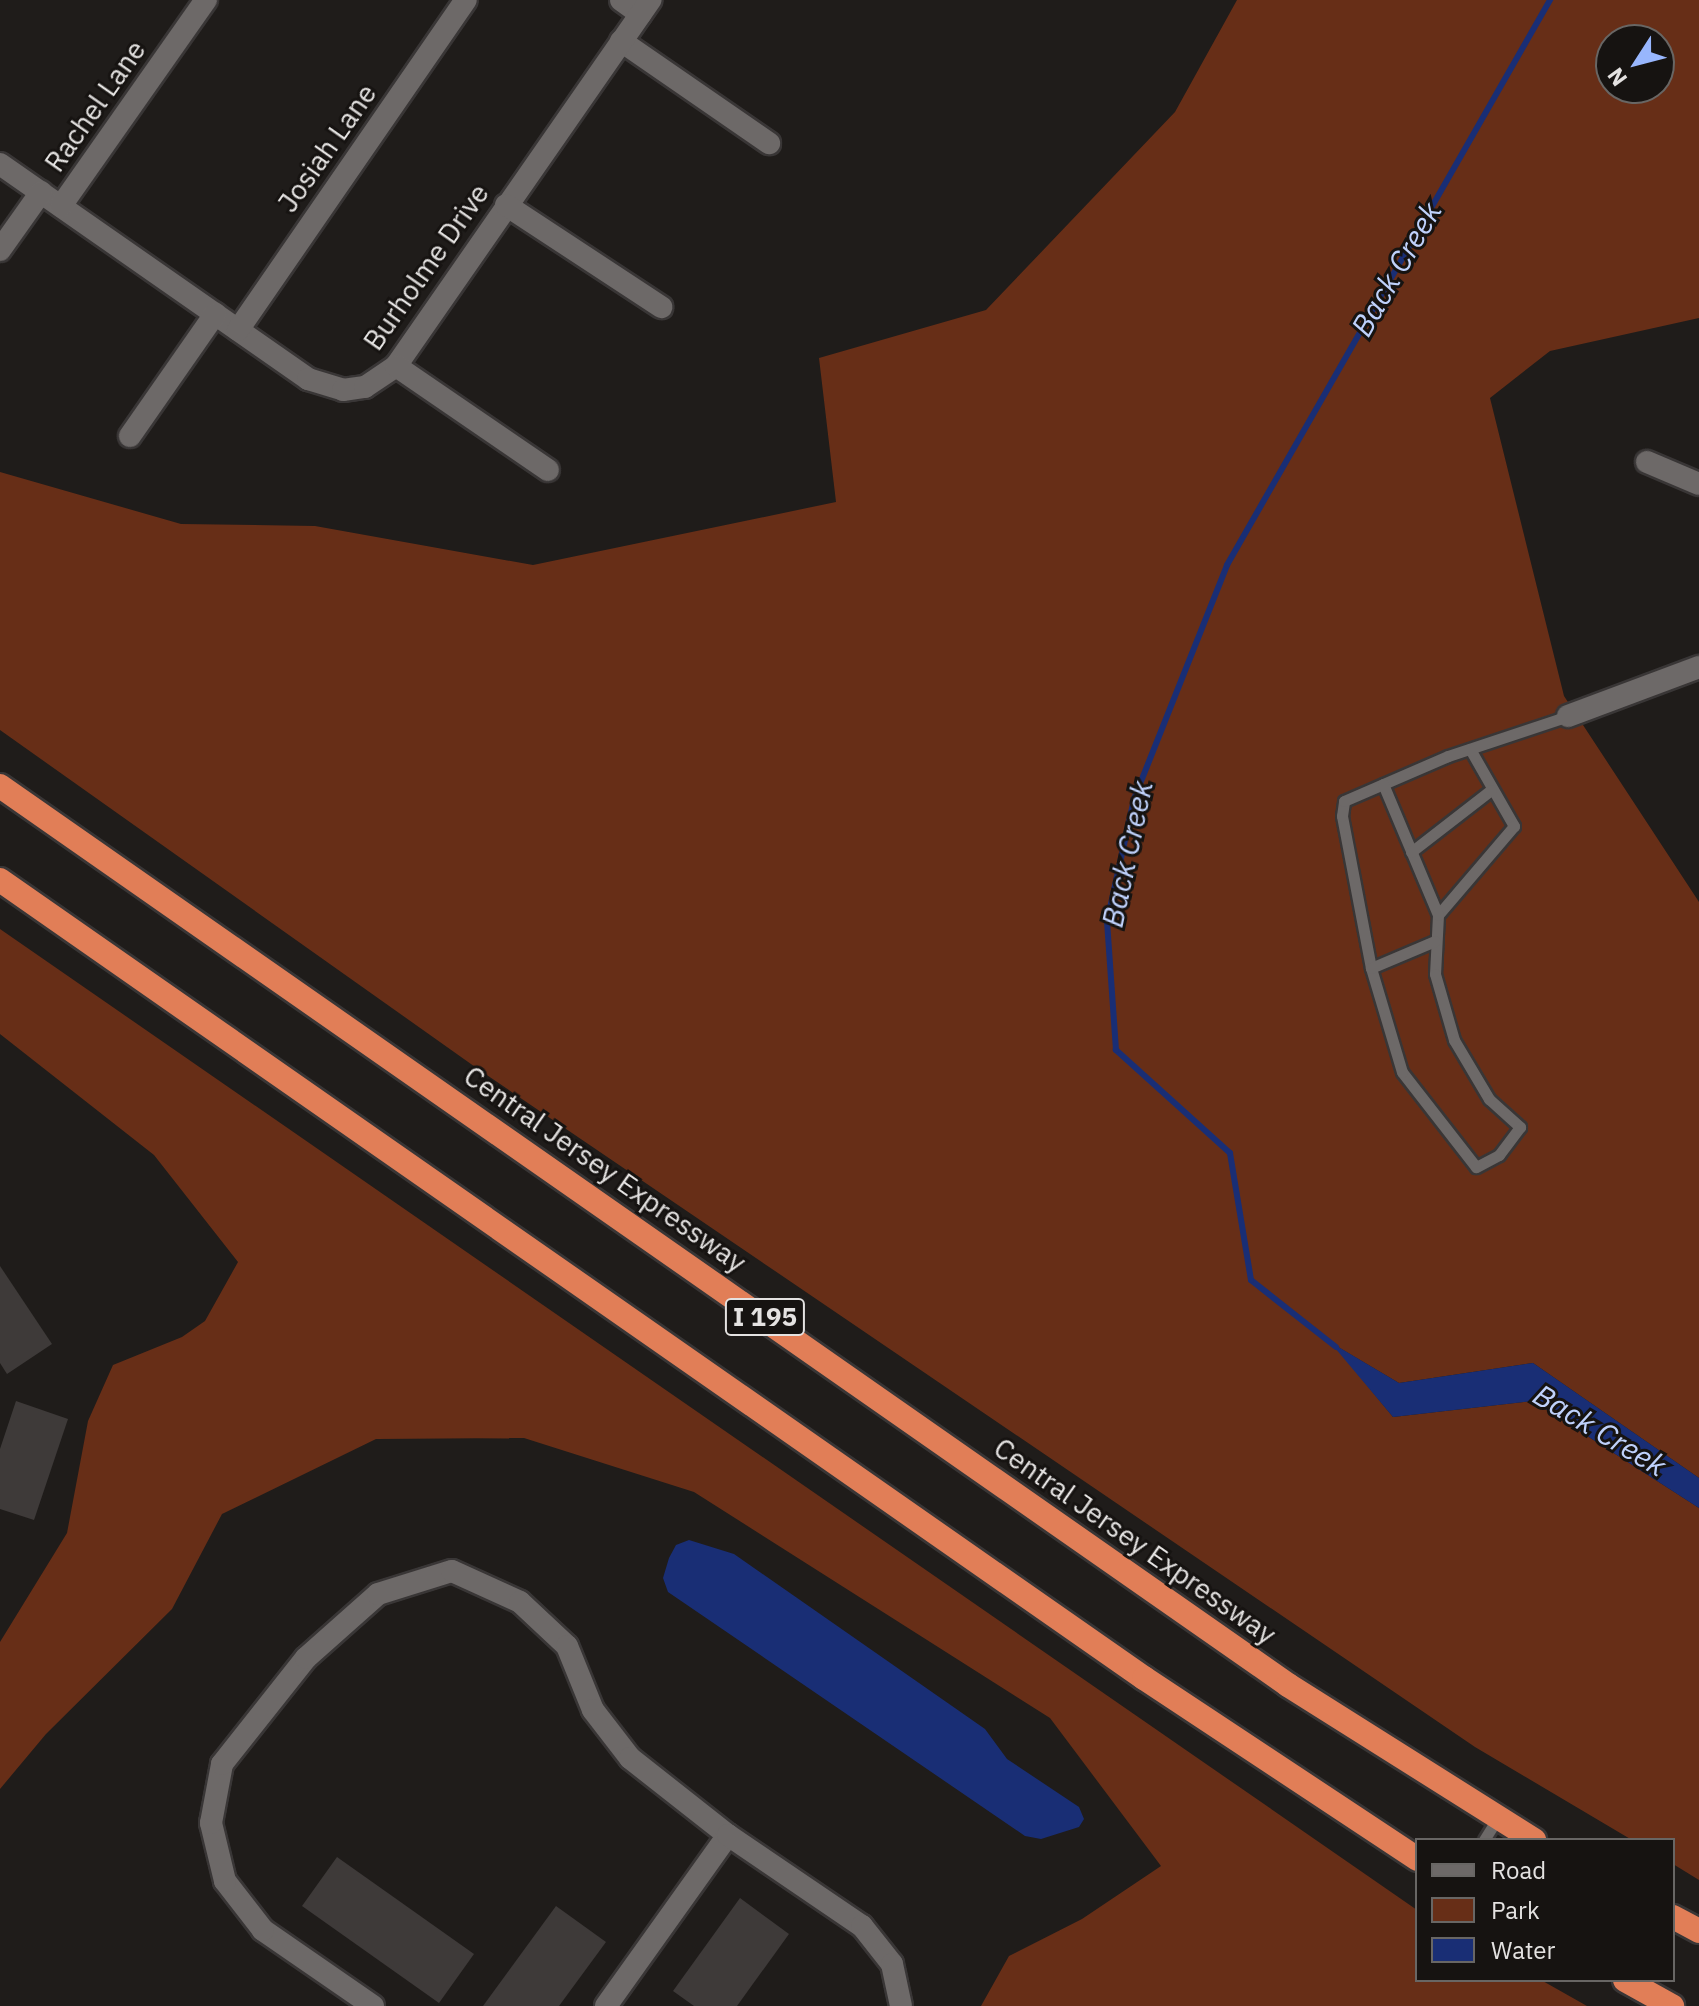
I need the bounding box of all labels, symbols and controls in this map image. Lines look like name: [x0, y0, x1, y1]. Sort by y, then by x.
north arrow: [1595, 24, 1675, 104]
street label: Rachel Lane: [38, 34, 152, 178]
text: N: [1600, 62, 1633, 92]
street label: Josiah Lane: [271, 78, 383, 218]
street label: Burholme Drive: [356, 177, 496, 357]
water label: Back Creek: [1343, 196, 1449, 342]
water label: Back Creek: [1094, 778, 1160, 930]
street label: Central Jersey Expressway: [458, 1059, 752, 1279]
road number: I 195: [723, 1295, 807, 1339]
water label: Back Creek: [1527, 1376, 1673, 1484]
street label: Central Jersey Expressway: [988, 1431, 1282, 1651]
legend: [1415, 1838, 1675, 1982]
text: Road: [1491, 1854, 1546, 1886]
text: Park: [1491, 1894, 1540, 1926]
text: Water: [1491, 1934, 1555, 1966]

